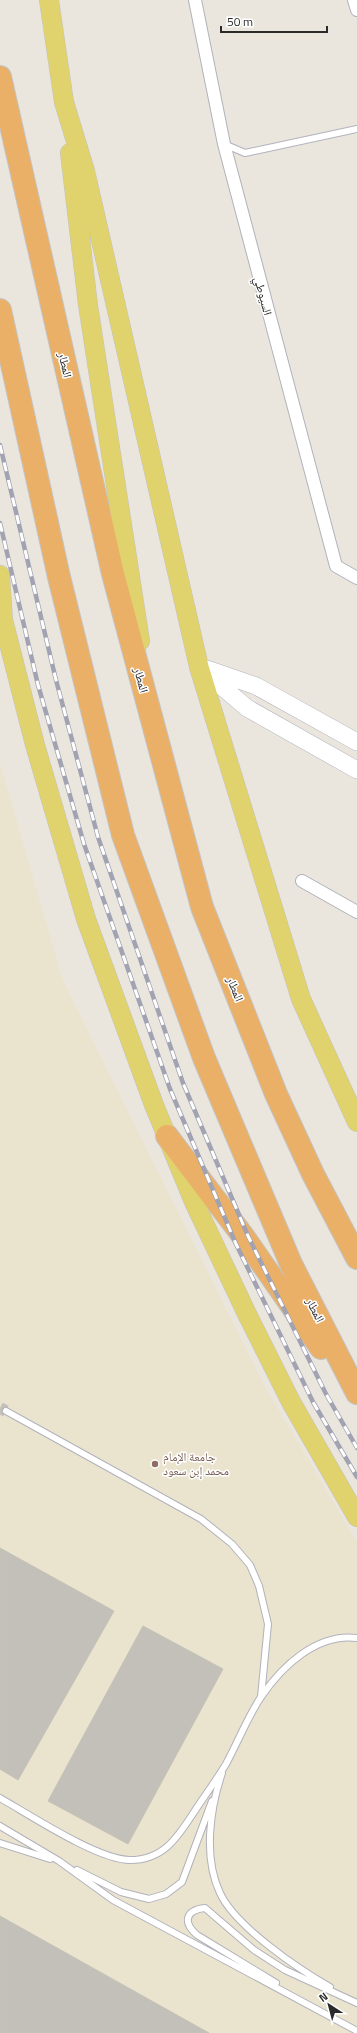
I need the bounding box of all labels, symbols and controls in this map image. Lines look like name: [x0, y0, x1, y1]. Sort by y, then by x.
scale bar: [221, 8, 327, 34]
text: 50 m: [227, 12, 253, 31]
street label: السيوطي: [248, 274, 278, 318]
street label: المطار: [53, 349, 78, 380]
street label: المطار: [129, 664, 154, 695]
street label: المطار: [221, 972, 249, 1004]
street label: المطار: [301, 1293, 330, 1326]
place label: جامعة الإمام محمد إبن سعود: [163, 1447, 229, 1480]
marker: جامعة الإمام محمد إبن سعود: [150, 1459, 160, 1469]
north arrow: [309, 1985, 349, 2025]
text: N: [315, 1988, 331, 2006]

